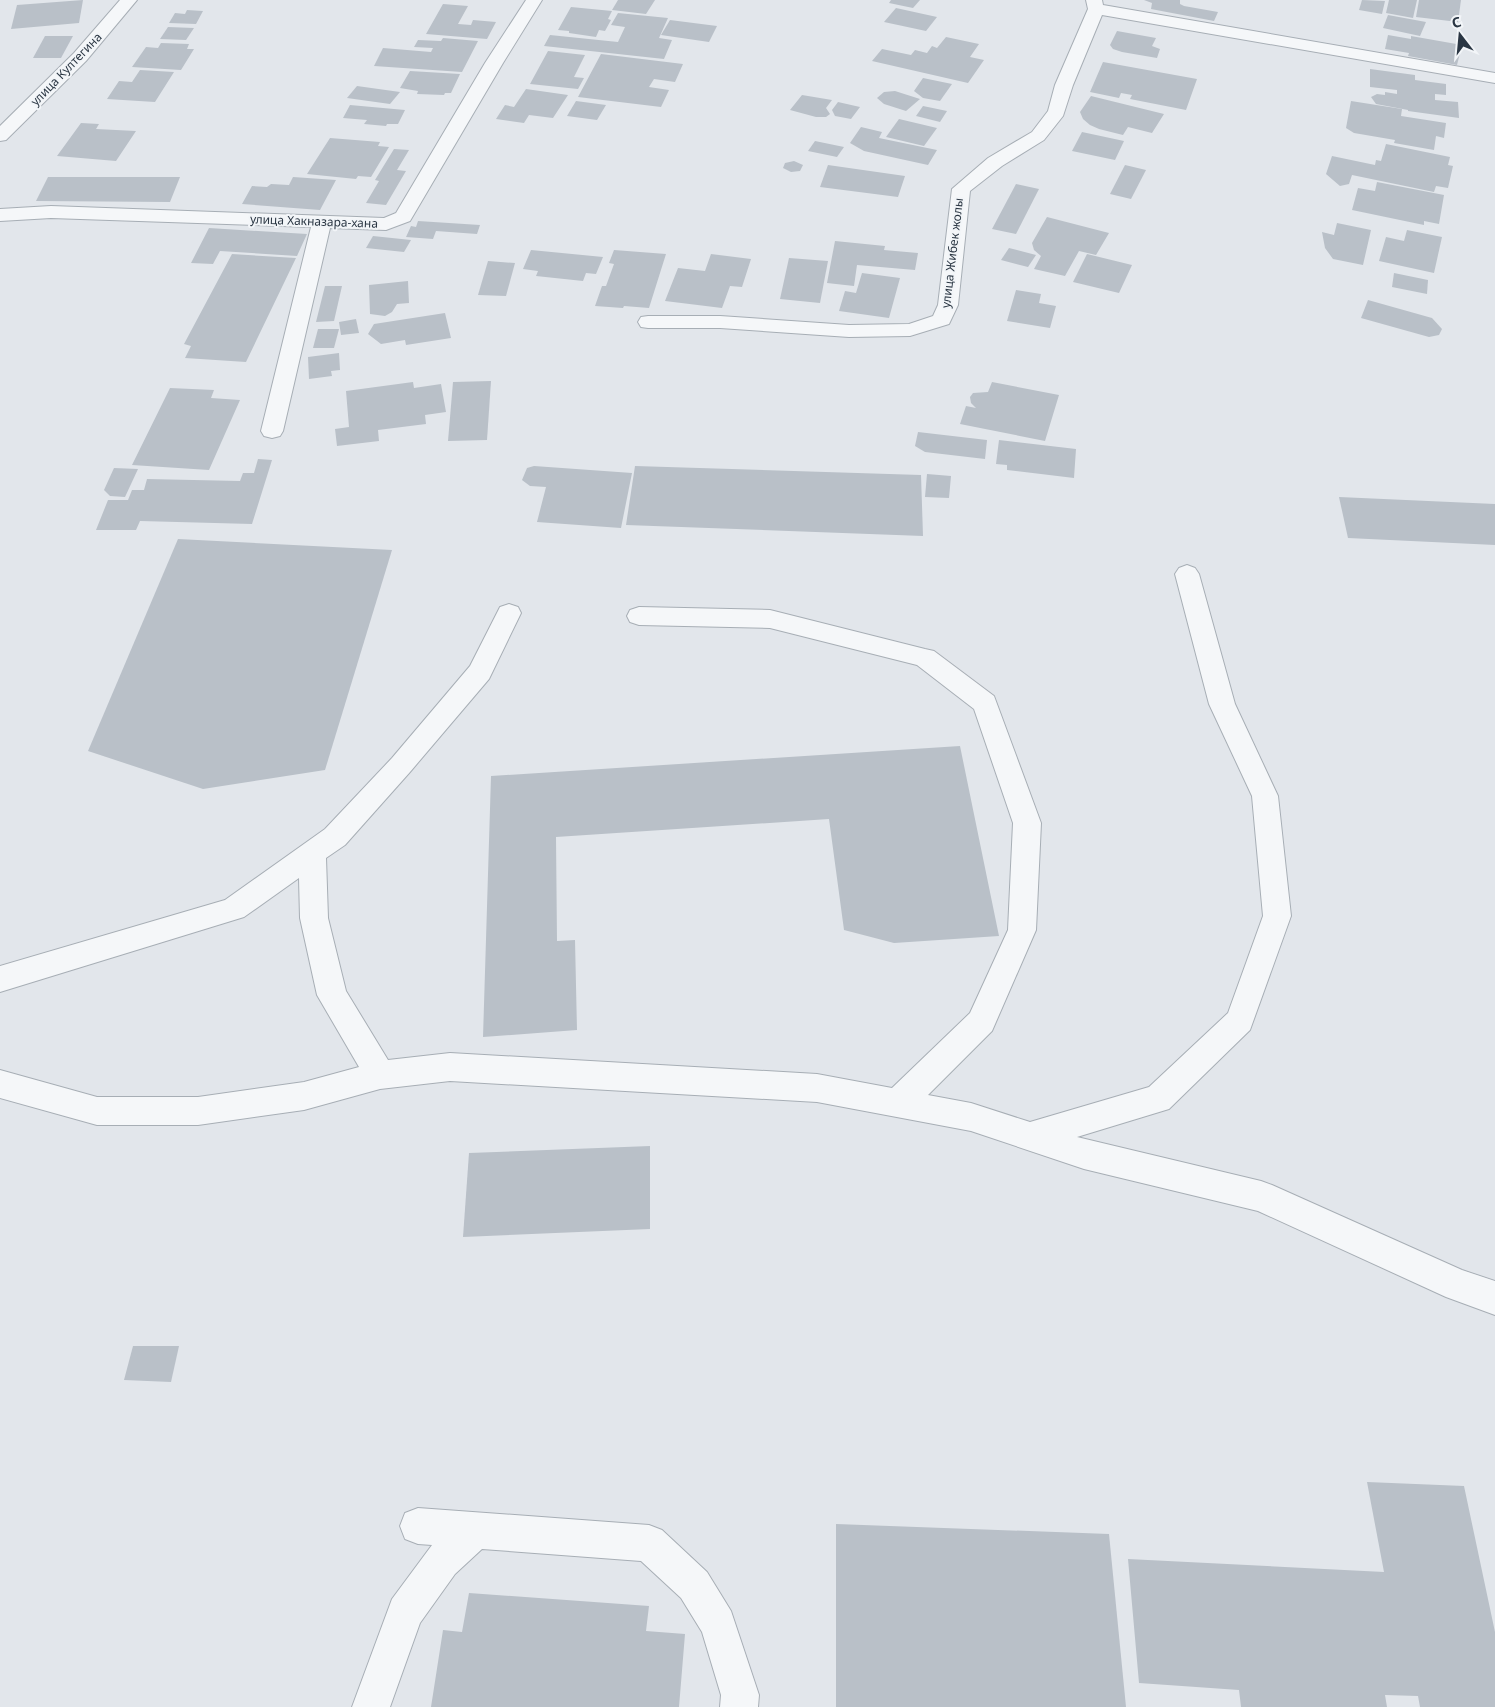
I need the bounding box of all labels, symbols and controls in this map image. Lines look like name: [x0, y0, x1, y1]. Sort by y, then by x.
north arrow: [1435, 10, 1485, 60]
text: С: [1449, 12, 1463, 32]
street label: улица Култегина: [27, 29, 105, 109]
street label: улица Жибек жолы: [937, 197, 967, 309]
street label: улица Хакназара-хана: [250, 210, 378, 232]

